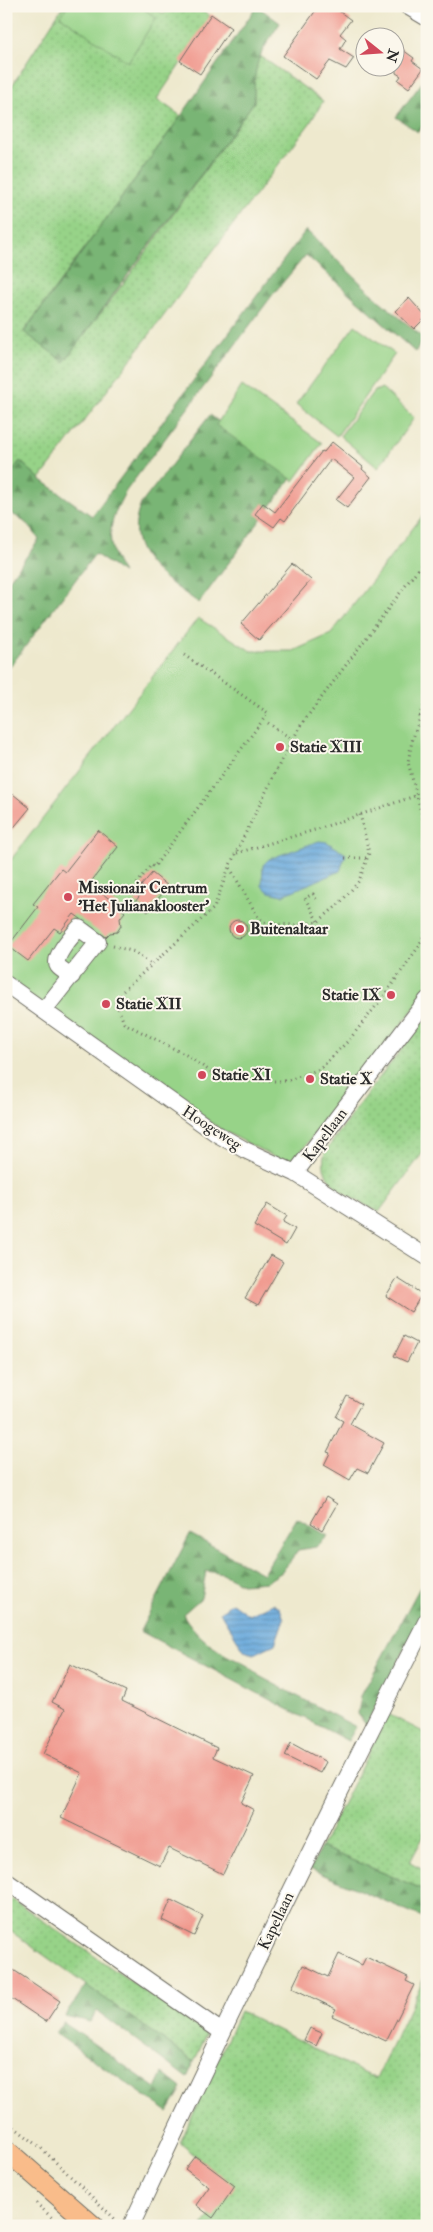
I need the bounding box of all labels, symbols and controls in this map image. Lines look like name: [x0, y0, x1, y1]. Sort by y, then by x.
north arrow: [356, 28, 406, 78]
text: N: [382, 46, 402, 65]
place label: Statie XIII: [290, 737, 362, 757]
marker: Statie XIII: [274, 741, 286, 753]
place label: Missionair Centrum 'Het Julianaklooster': [77, 878, 210, 917]
marker: Missionair Centrum 'Het Julianaklooster': [62, 891, 74, 903]
place label: Buitenaltaar: [250, 919, 329, 939]
marker: Buitenaltaar: [234, 923, 246, 935]
place label: Statie IX: [322, 985, 382, 1005]
marker: Statie IX: [385, 989, 397, 1001]
place label: Statie XII: [116, 994, 182, 1014]
marker: Statie XII: [100, 998, 112, 1010]
place label: Statie XI: [212, 1065, 271, 1085]
marker: Statie XI: [196, 1069, 208, 1081]
place label: Statie X: [320, 1069, 373, 1089]
marker: Statie X: [304, 1073, 316, 1085]
street label: Hoogeweg: [178, 1101, 247, 1155]
street label: Kapellaan: [298, 1104, 352, 1166]
street label: Kapellaan: [253, 1889, 300, 1954]

